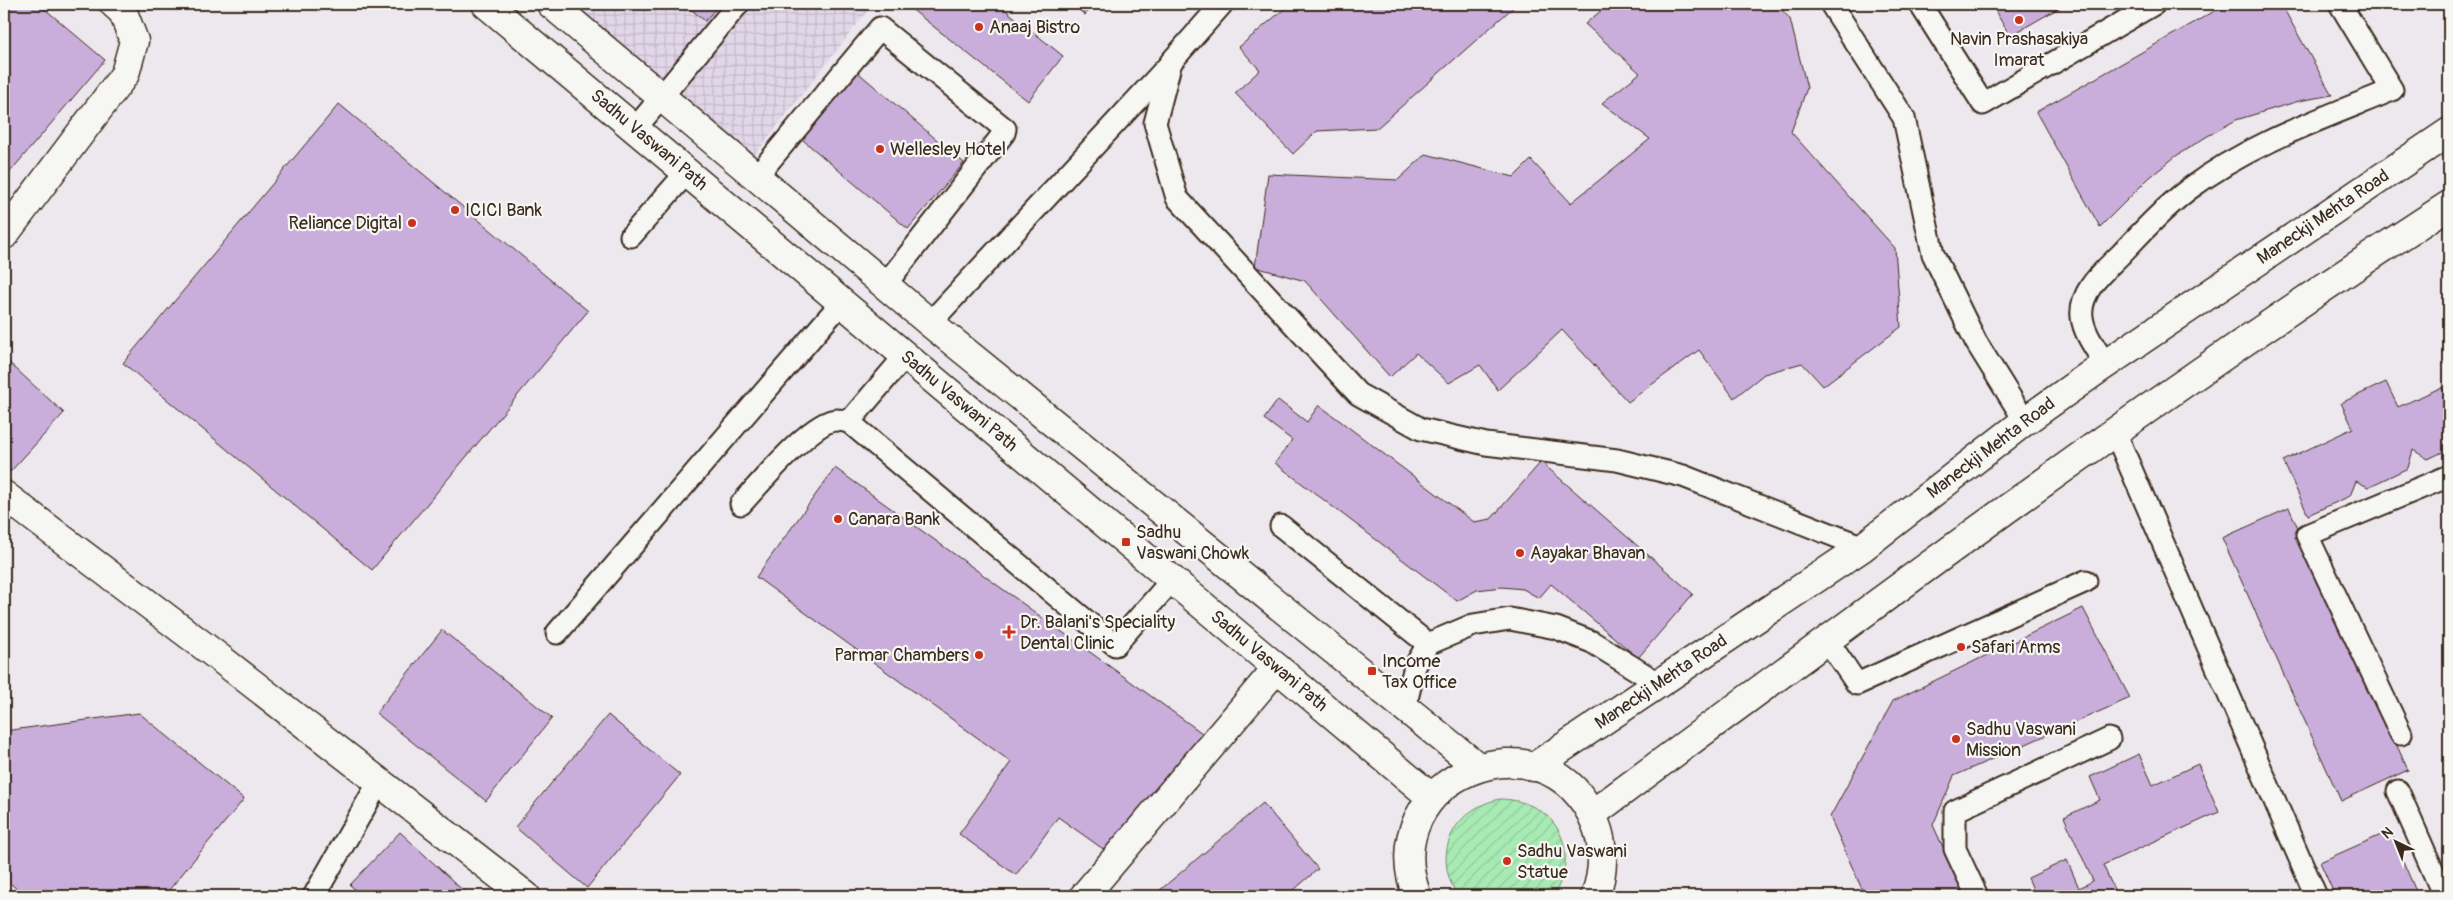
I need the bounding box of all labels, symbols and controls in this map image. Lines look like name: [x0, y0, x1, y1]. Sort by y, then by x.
marker: Navin Prashasakiya Imarat: [2013, 14, 2025, 26]
place label: Anaaj Bistro: [989, 16, 1080, 39]
marker: Anaaj Bistro: [973, 21, 985, 33]
place label: Navin Prashasakiya Imarat: [1950, 28, 2088, 72]
street label: Sadhu Vaswani Path: [586, 84, 712, 196]
place label: Wellesley Hotel: [890, 138, 1006, 161]
marker: Wellesley Hotel: [874, 143, 886, 155]
street label: Maneckji Mehta Road: [2252, 164, 2394, 270]
place label: ICICI Bank: [465, 199, 543, 222]
marker: ICICI Bank: [449, 204, 461, 216]
place label: Reliance Digital: [289, 212, 402, 235]
marker: Reliance Digital: [406, 217, 418, 229]
street label: Sadhu Vaswani Path: [896, 345, 1022, 457]
street label: Maneckji Mehta Road: [1922, 392, 2060, 504]
place label: Canara Bank: [848, 508, 940, 531]
marker: Canara Bank: [832, 513, 844, 525]
place label: Sadhu Vaswani Chowk: [1136, 521, 1250, 565]
marker: Sadhu Vaswani Chowk: [1120, 536, 1132, 548]
place label: Aayakar Bhavan: [1530, 542, 1645, 565]
marker: Aayakar Bhavan: [1514, 547, 1526, 559]
street label: Sadhu Vaswani Path: [1206, 605, 1332, 717]
place label: Dr. Balani's Speciality Dental Clinic: [1020, 611, 1175, 655]
marker: Dr. Balani's Speciality Dental Clinic: [1002, 625, 1016, 639]
street label: Maneckji Mehta Road: [1590, 629, 1732, 735]
place label: Safari Arms: [1971, 636, 2060, 659]
marker: Safari Arms: [1955, 641, 1967, 653]
place label: Parmar Chambers: [834, 644, 969, 667]
marker: Parmar Chambers: [973, 649, 985, 661]
place label: Income Tax Office: [1382, 650, 1457, 694]
marker: Income Tax Office: [1366, 665, 1378, 677]
place label: Sadhu Vaswani Mission: [1966, 718, 2076, 762]
marker: Sadhu Vaswani Mission: [1950, 733, 1962, 745]
north arrow: [2370, 818, 2420, 868]
text: N: [2378, 823, 2397, 842]
place label: Sadhu Vaswani Statue: [1517, 840, 1627, 884]
marker: Sadhu Vaswani Statue: [1501, 855, 1513, 867]

